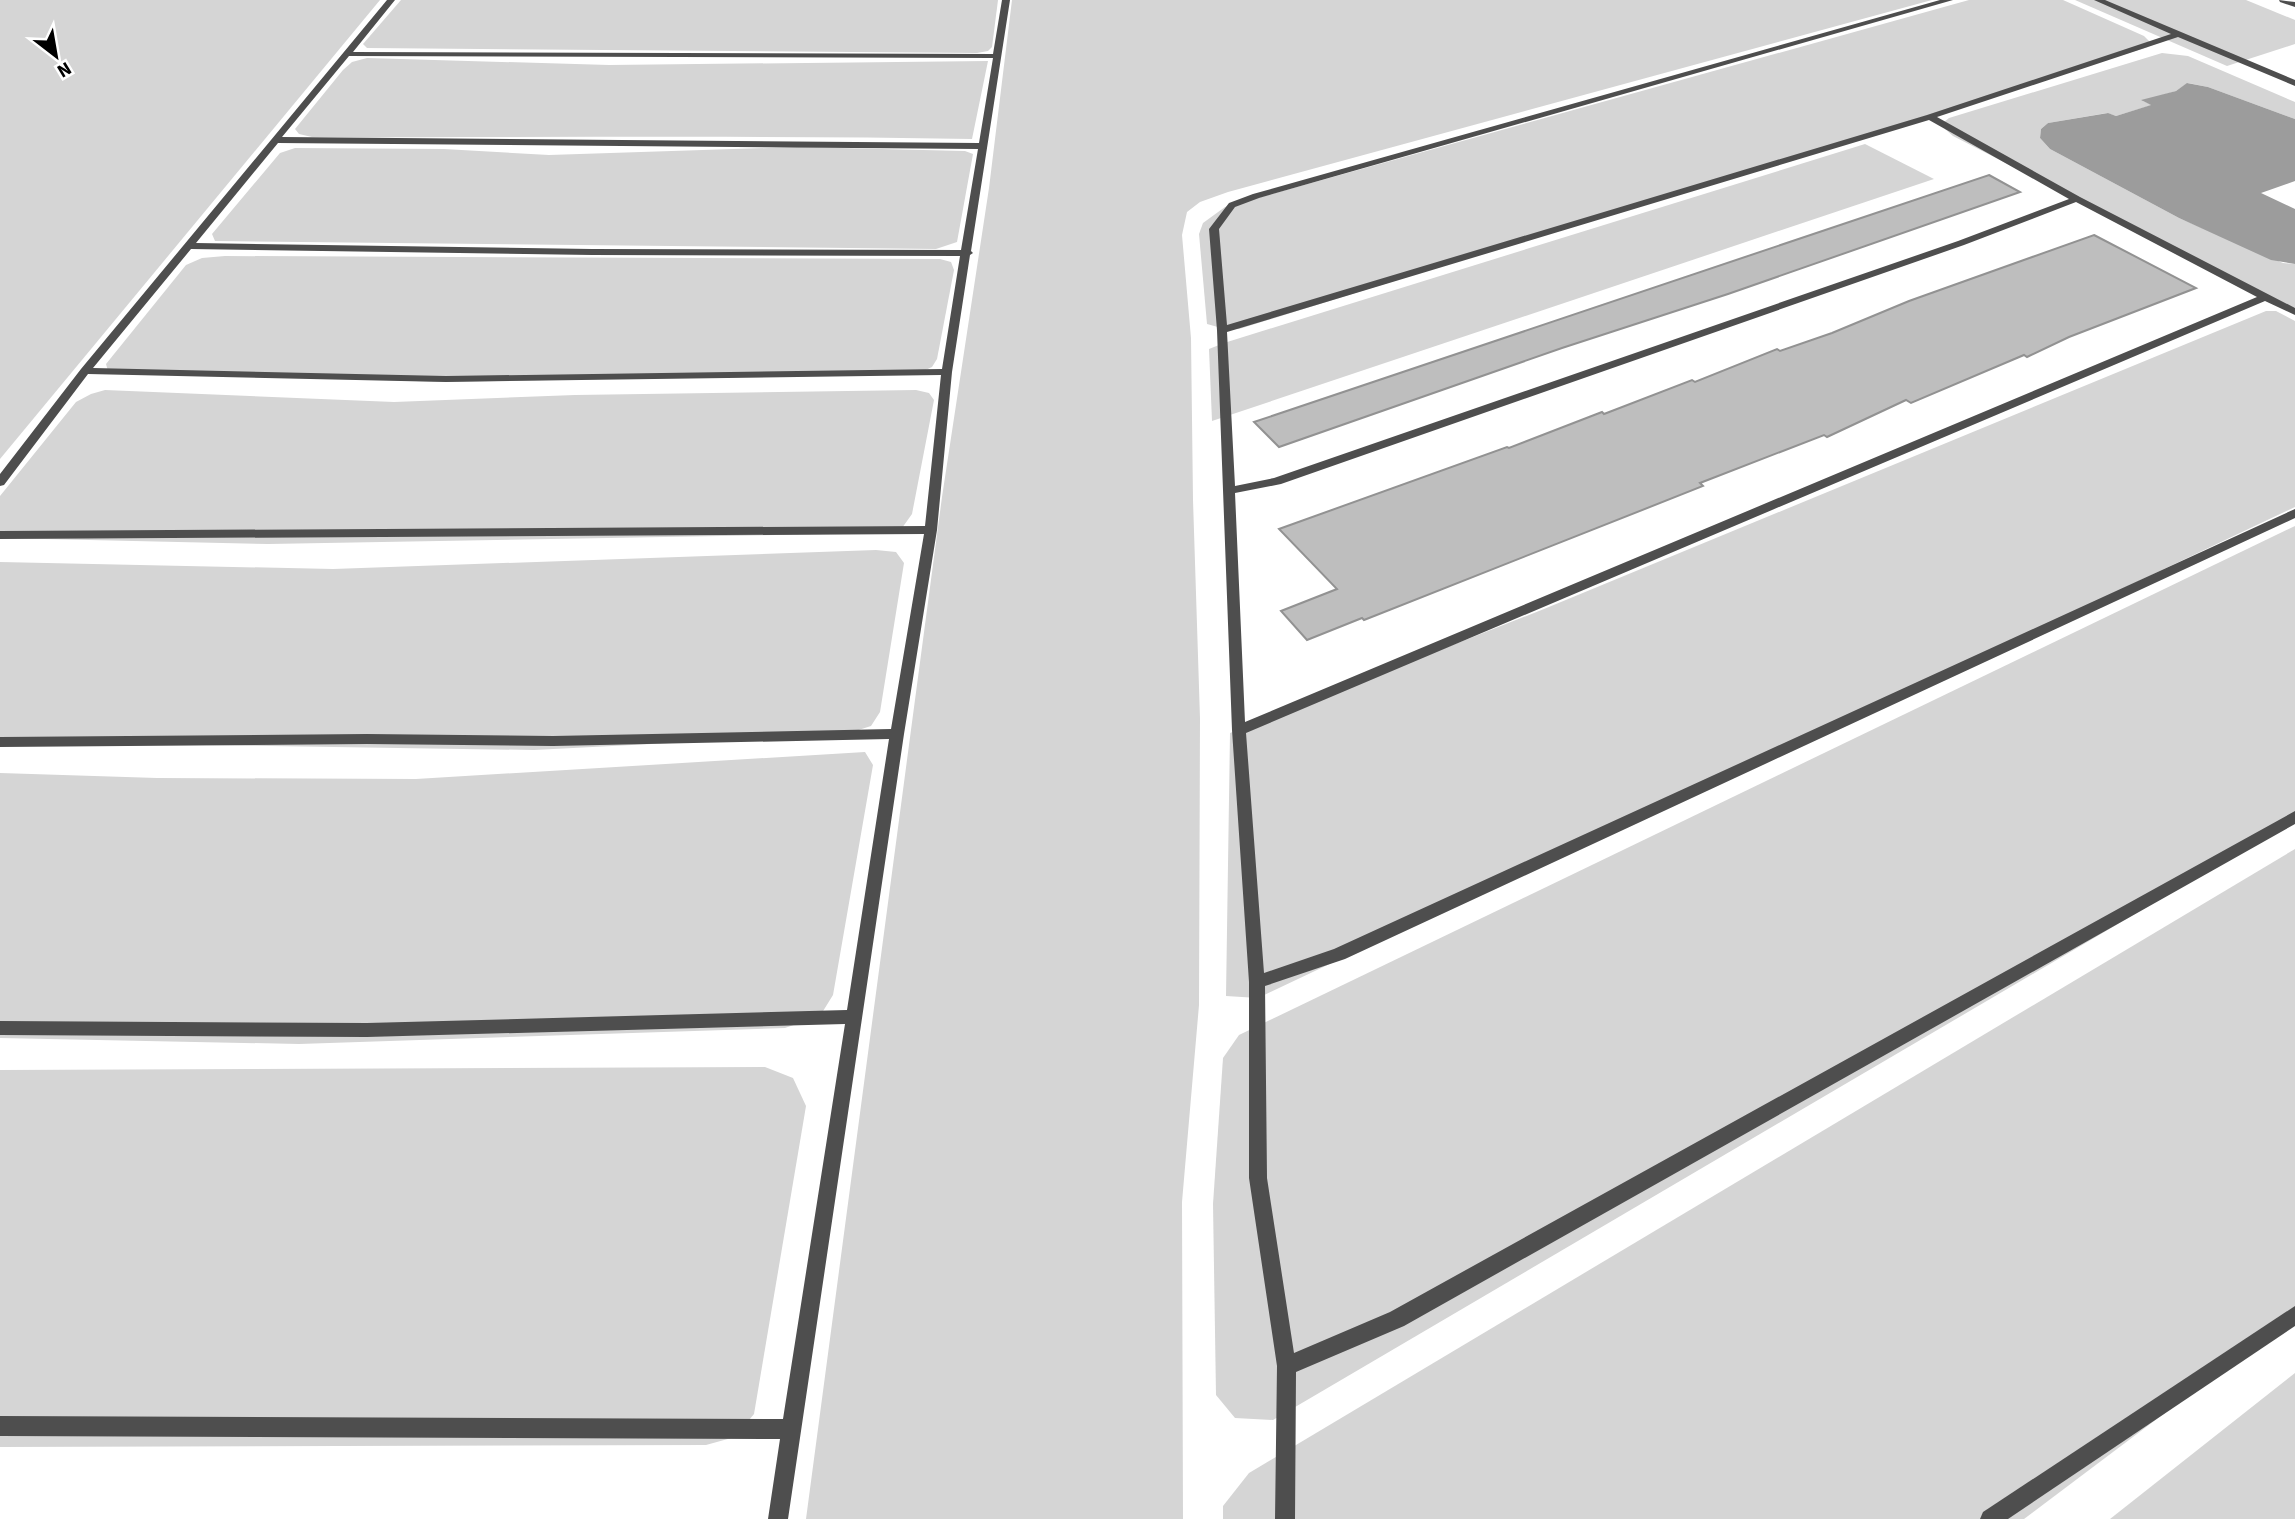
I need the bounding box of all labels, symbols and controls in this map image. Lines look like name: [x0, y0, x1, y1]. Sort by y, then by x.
north arrow: [21, 21, 91, 91]
text: N: [52, 54, 76, 84]

